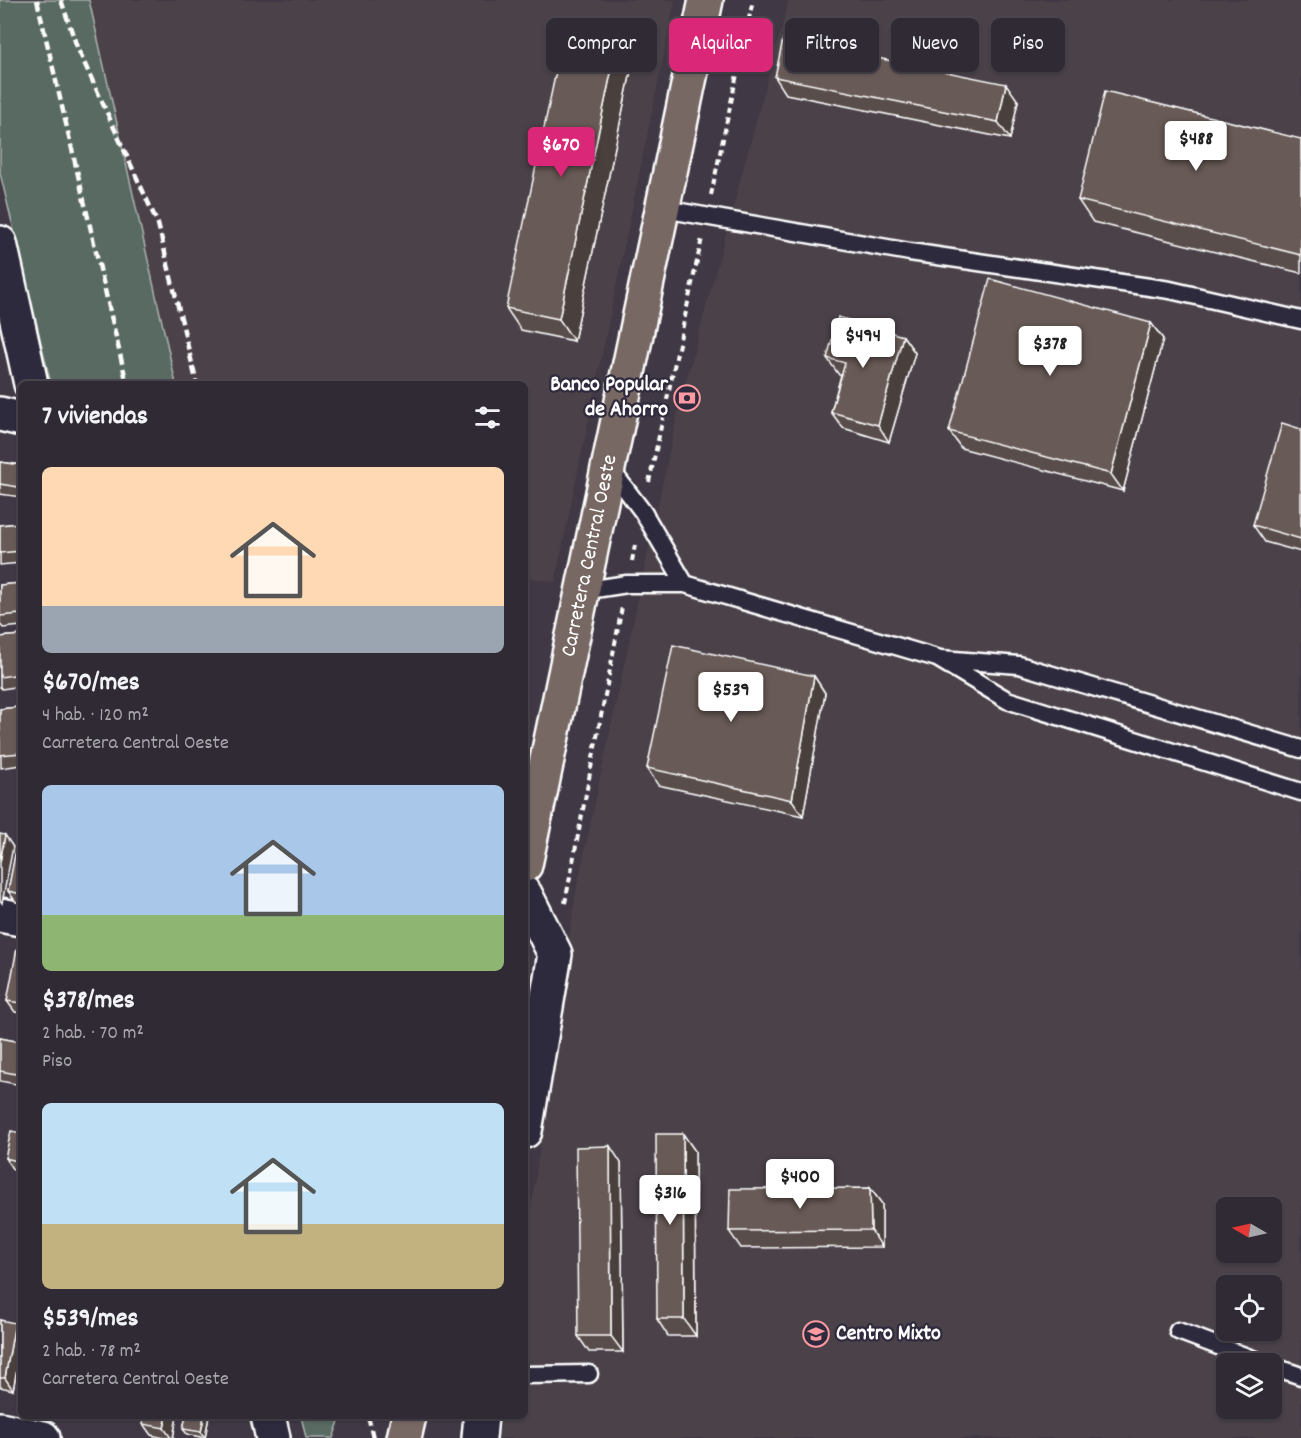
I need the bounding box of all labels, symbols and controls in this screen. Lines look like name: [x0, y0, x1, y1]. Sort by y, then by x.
chip: Comprar: [546, 18, 657, 72]
chip: Alquilar: [669, 18, 773, 72]
chip: Filtros: [785, 18, 879, 72]
chip: Nuevo: [891, 18, 979, 72]
chip: Piso: [991, 18, 1065, 72]
pin: $488: [1160, 121, 1232, 172]
text: $488: [1179, 126, 1213, 154]
pin: $670: [525, 127, 597, 178]
text: $670: [542, 132, 580, 160]
pin: $494: [827, 318, 899, 369]
text: $494: [845, 323, 881, 351]
pin: $378: [1014, 326, 1086, 377]
text: $378: [1033, 331, 1067, 359]
place label: Banco Popular de Ahorro: [550, 370, 669, 426]
bank icon: Banco Popular de Ahorro: [672, 383, 702, 413]
text: 7 viviendas: [42, 399, 148, 436]
icon: filters: [471, 401, 504, 434]
street label: Carretera Central Oeste: [553, 452, 626, 660]
icon: home: [219, 506, 327, 614]
text: $670/mes: [42, 665, 140, 702]
pin: $539: [695, 672, 767, 723]
text: $539: [712, 677, 750, 705]
text: 4 hab. · 120 m²: [42, 702, 149, 730]
text: Carretera Central Oeste: [42, 730, 229, 758]
icon: home: [219, 824, 327, 932]
text: $378/mes: [42, 983, 135, 1020]
text: 2 hab. · 70 m²: [42, 1020, 144, 1048]
text: Piso: [42, 1048, 72, 1076]
icon: home: [219, 1142, 327, 1250]
pin: $400: [764, 1159, 836, 1210]
text: $400: [780, 1164, 820, 1192]
pin: $316: [634, 1175, 706, 1226]
text: $316: [653, 1180, 687, 1208]
north arrow: [1216, 1197, 1282, 1263]
map controls: [1216, 1197, 1282, 1419]
button: locate: [1216, 1275, 1282, 1341]
text: $539/mes: [42, 1301, 138, 1338]
school or university icon: Centro Mixto: [801, 1319, 831, 1349]
place label: Centro Mixto: [836, 1319, 941, 1350]
text: 2 hab. · 78 m²: [42, 1338, 141, 1366]
button: layers: [1216, 1353, 1282, 1419]
text: Carretera Central Oeste: [42, 1366, 229, 1394]

